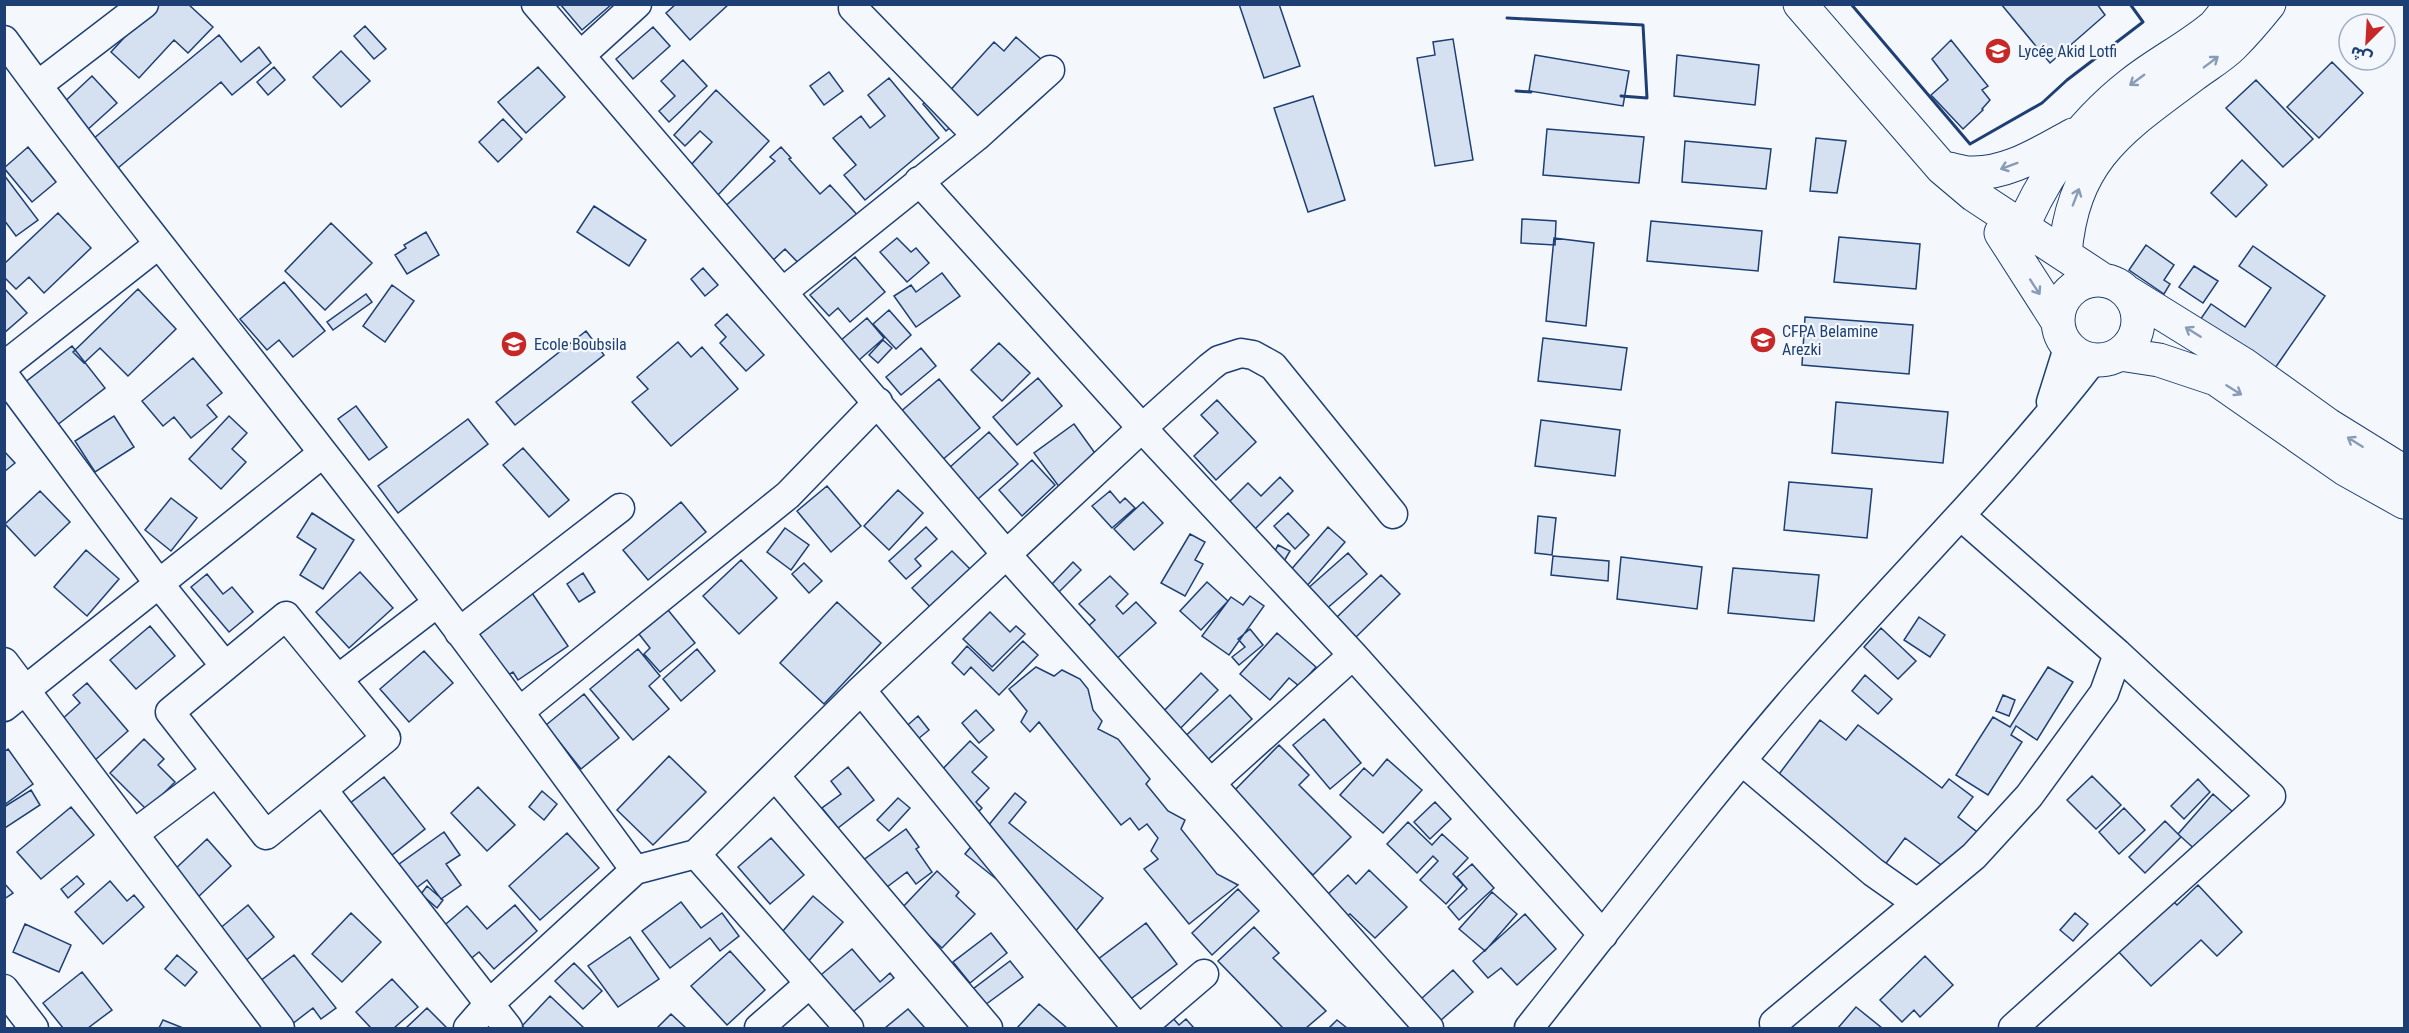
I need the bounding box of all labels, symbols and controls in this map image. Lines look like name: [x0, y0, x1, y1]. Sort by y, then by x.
north arrow: [2337, 12, 2397, 72]
school or university icon: Lycée Akid Lotfi: [1983, 36, 2013, 66]
place label: Lycée Akid Lotfi: [2018, 42, 2117, 61]
text: ش: [2347, 42, 2375, 68]
one-way arrow: [2203, 55, 2219, 68]
one-way arrow: [2129, 74, 2145, 86]
one-way arrow: [2000, 161, 2018, 172]
one-way arrow: [2071, 189, 2082, 207]
one-way arrow: [2029, 278, 2041, 295]
place label: CFPA Belamine Arezki: [1782, 322, 1878, 359]
school or university icon: CFPA Belamine Arezki: [1748, 325, 1778, 355]
one-way arrow: [2185, 326, 2202, 338]
school or university icon: Ecole Boubsila: [499, 329, 529, 359]
place label: Ecole Boubsila: [534, 335, 627, 354]
one-way arrow: [2225, 385, 2242, 397]
one-way arrow: [2347, 435, 2364, 447]

